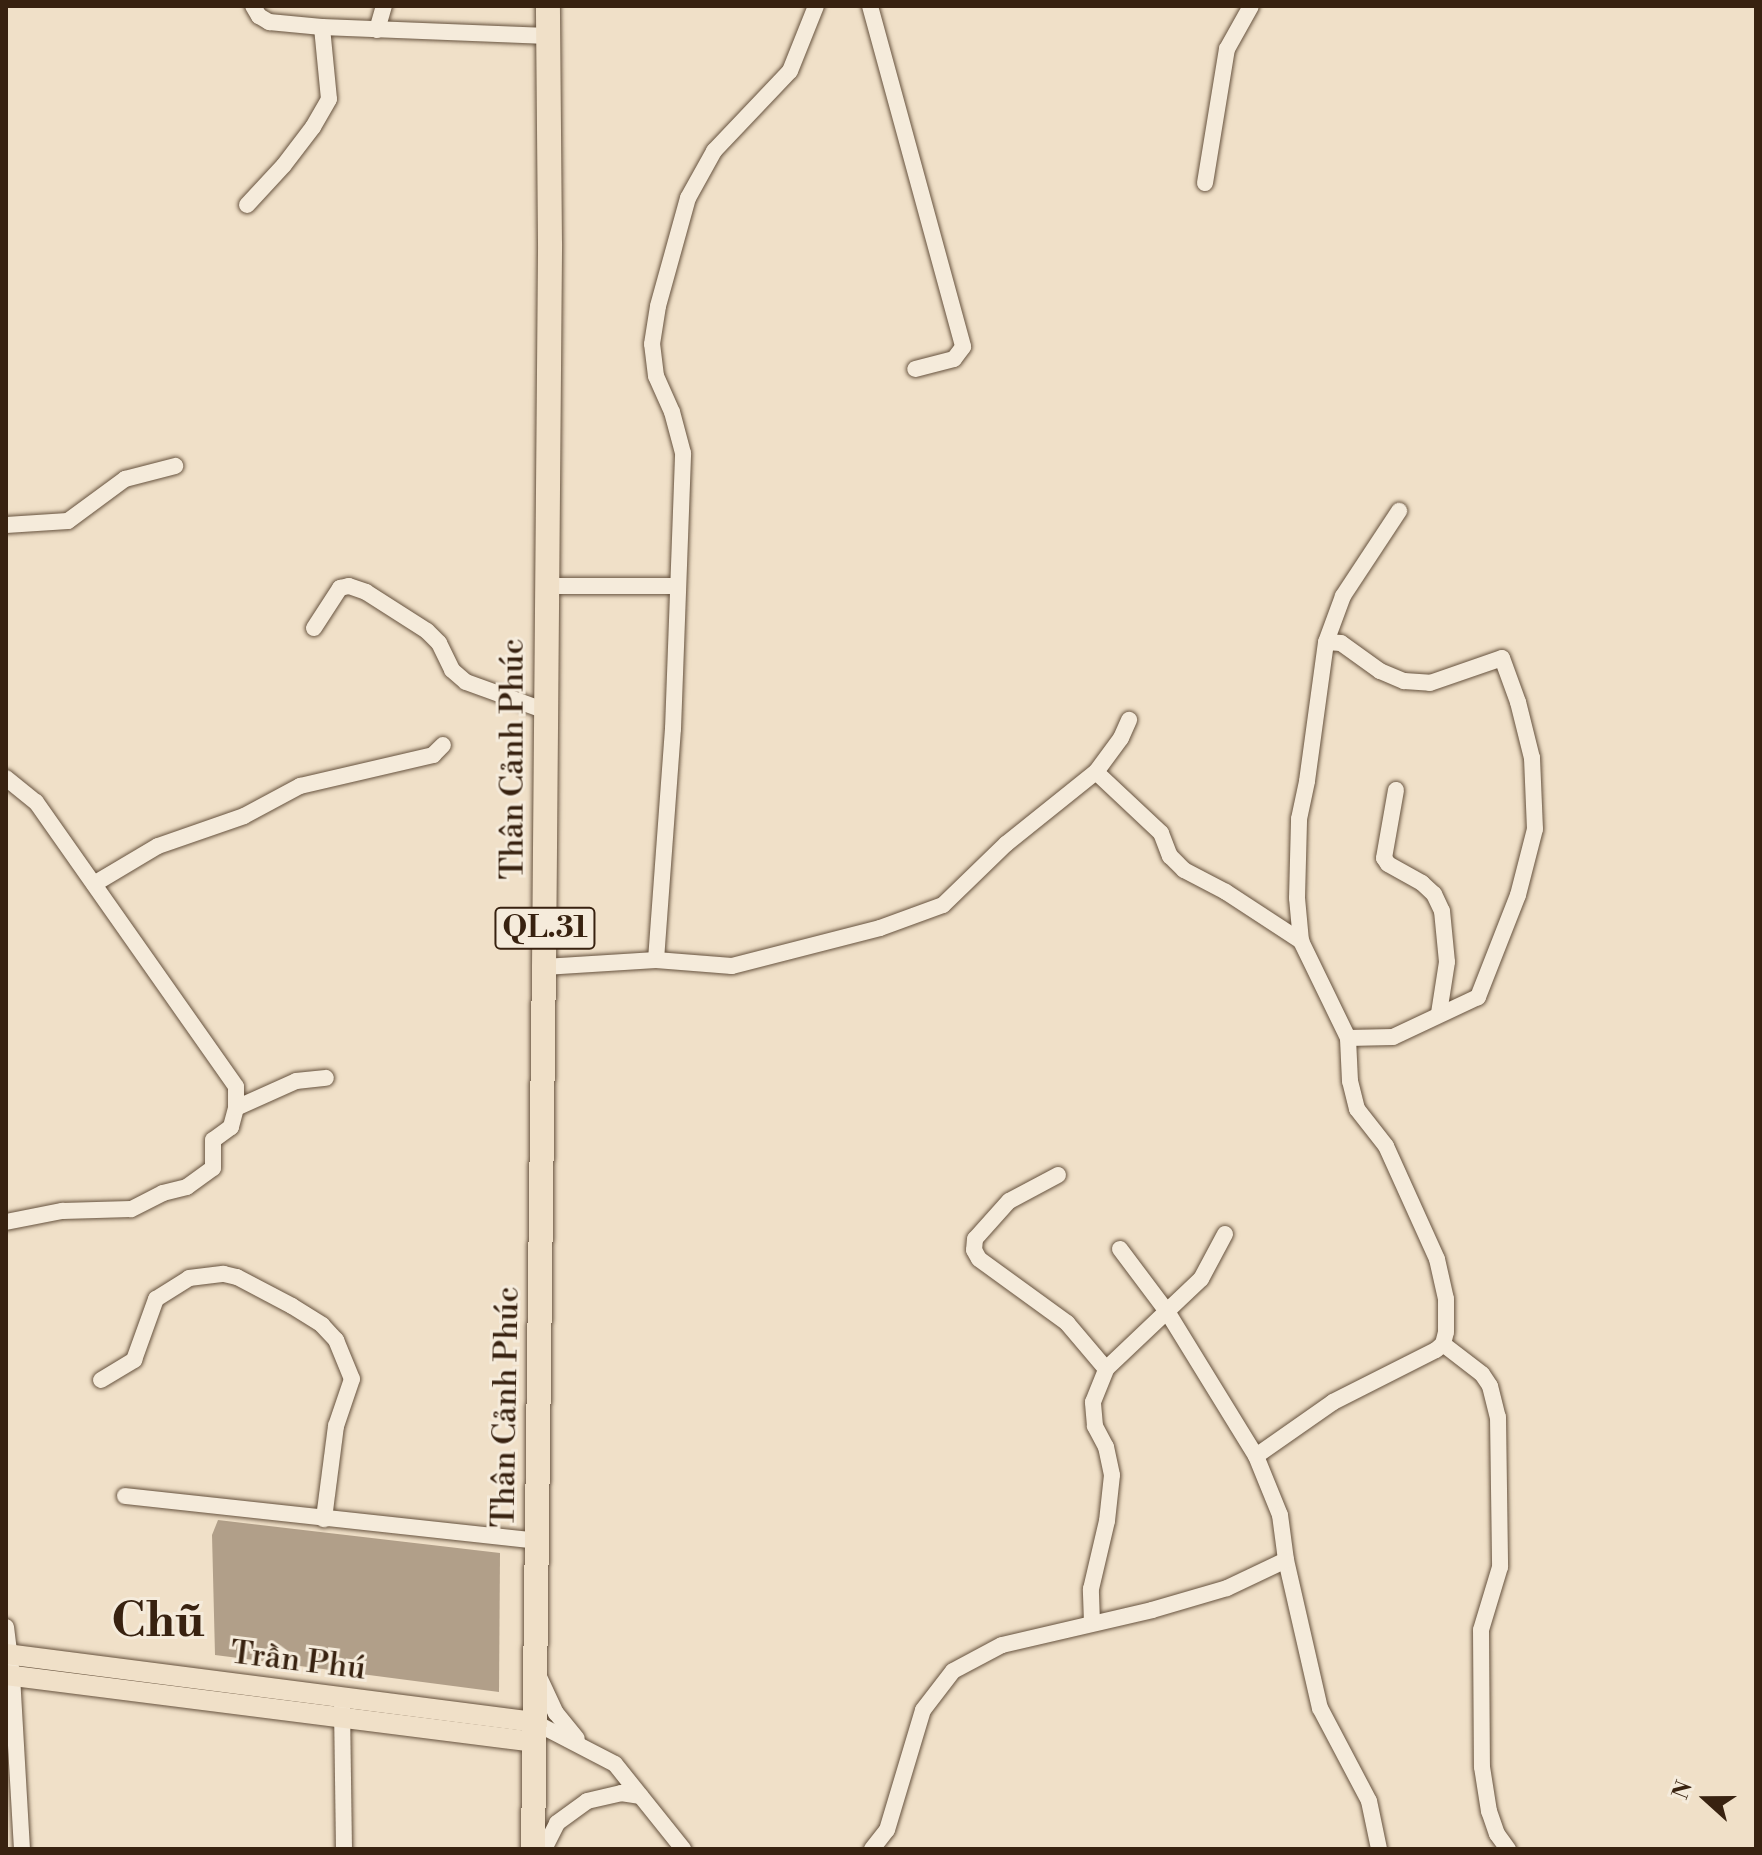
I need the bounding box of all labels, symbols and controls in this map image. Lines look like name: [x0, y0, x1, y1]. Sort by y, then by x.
street label: Thân Cảnh Phúc: [494, 638, 532, 880]
road number: QL.31: [493, 902, 597, 954]
street label: Thân Cảnh Phúc: [485, 1286, 527, 1528]
district label: Chũ: [111, 1594, 205, 1652]
street label: Trần Phú: [228, 1634, 368, 1688]
north arrow: [1666, 1759, 1746, 1839]
text: N: [1667, 1777, 1699, 1803]

